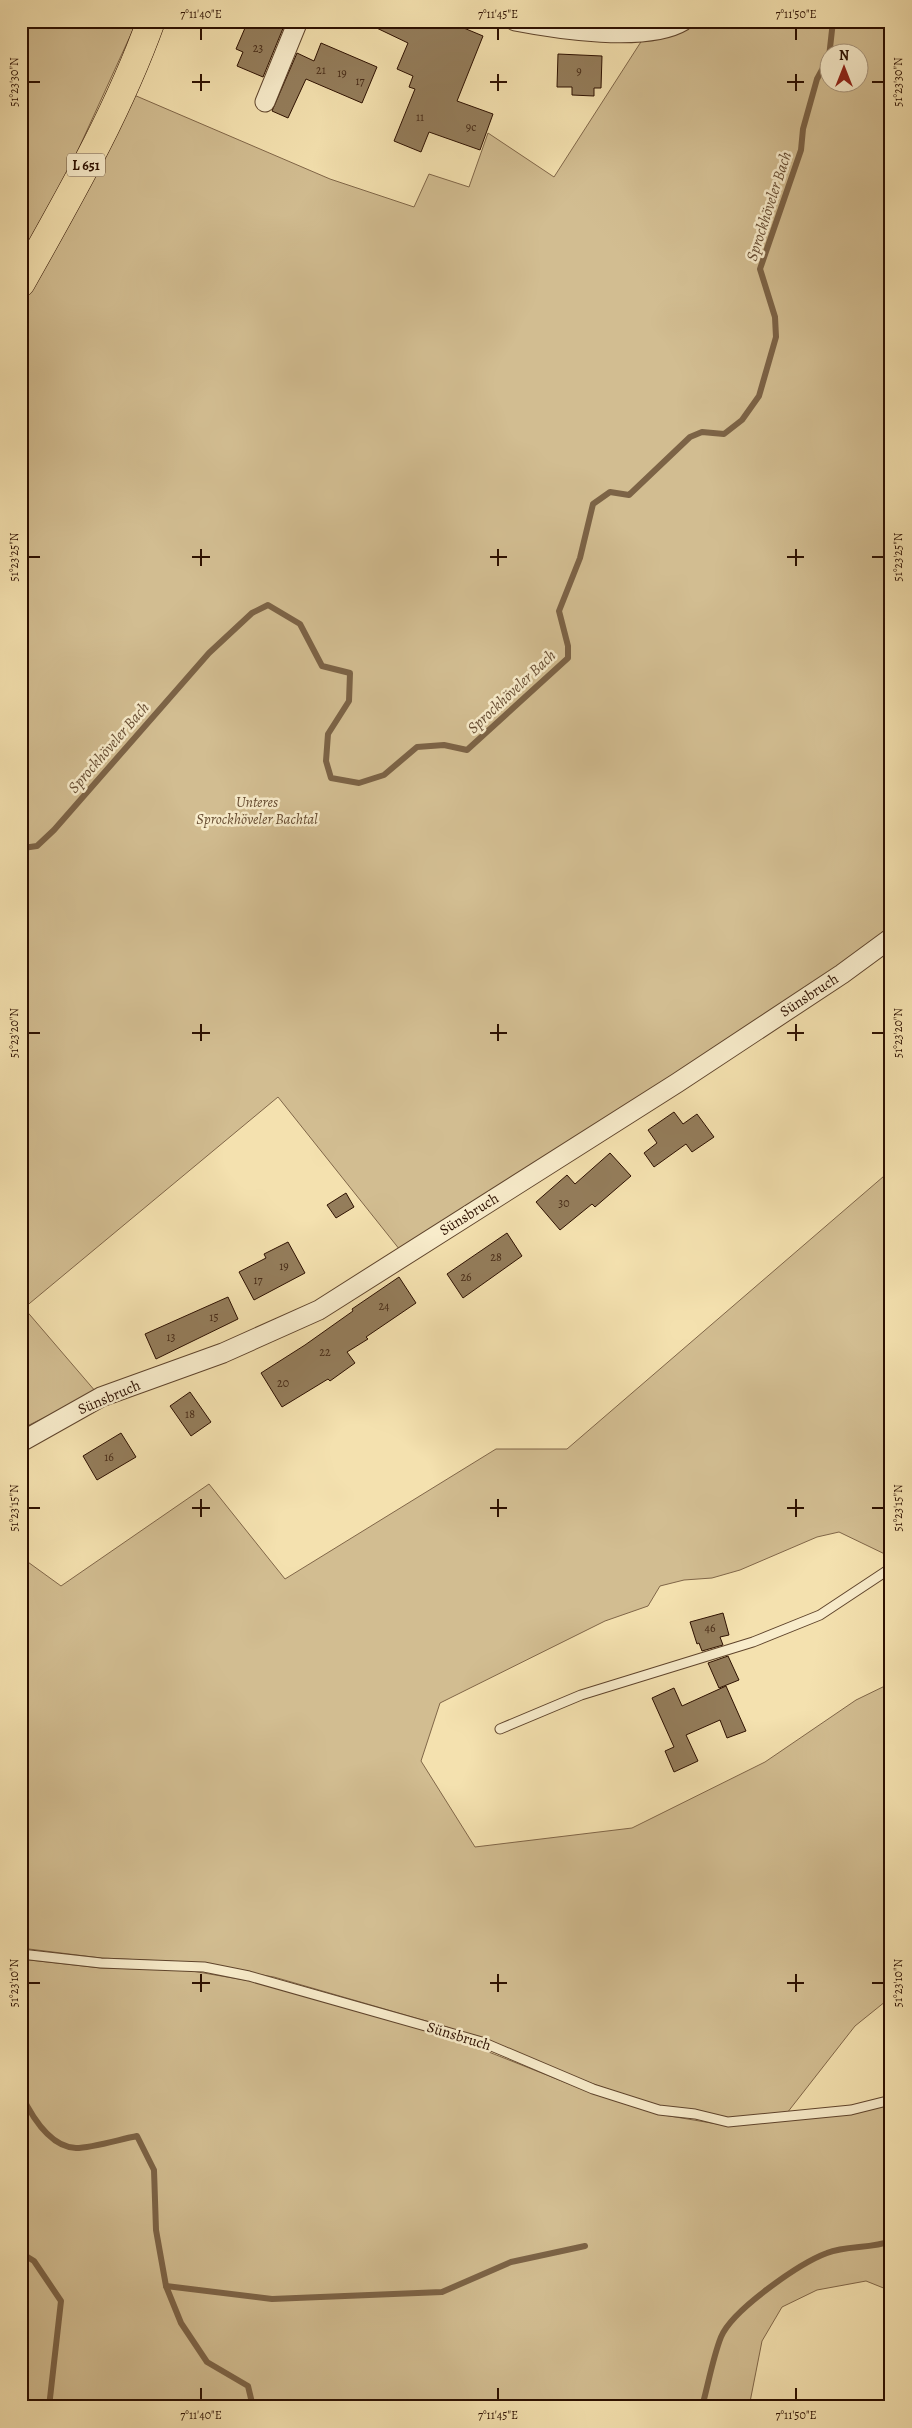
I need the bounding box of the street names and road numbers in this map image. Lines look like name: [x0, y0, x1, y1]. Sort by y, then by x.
road number: L 651: [67, 154, 105, 176]
street label: Sünsbruch: [776, 969, 842, 1021]
street label: Sünsbruch: [436, 1188, 502, 1240]
street label: Sünsbruch: [75, 1375, 143, 1419]
street label: Sünsbruch: [424, 2017, 494, 2055]

